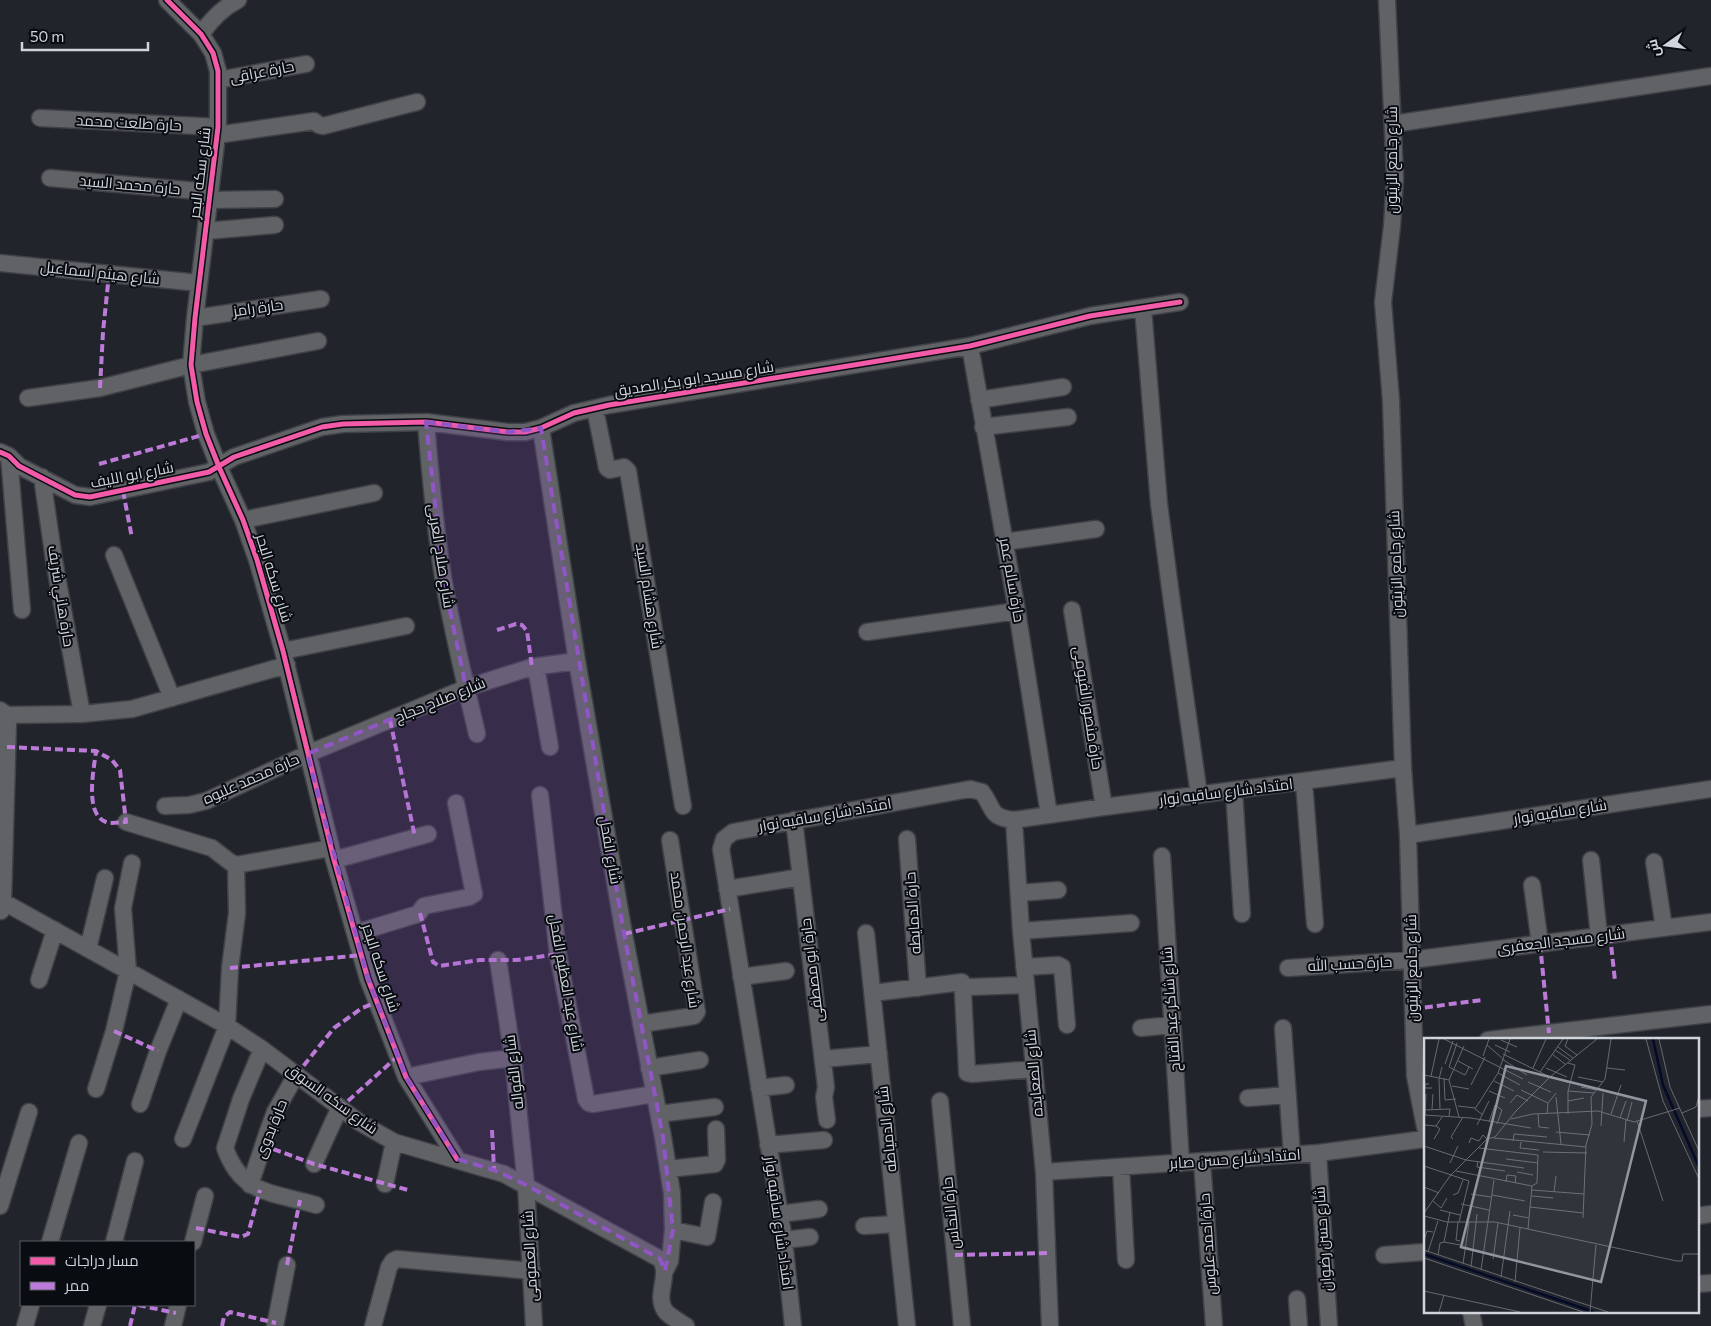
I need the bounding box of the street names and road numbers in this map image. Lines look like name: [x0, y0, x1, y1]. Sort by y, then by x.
street label: حارة عراقى: [228, 56, 296, 88]
street label: شارع جامع الزيتون: [1382, 106, 1403, 214]
street label: حارة طلعت محمد: [76, 110, 182, 135]
street label: شارع سكه البحر: [184, 126, 217, 221]
street label: حارة محمد السيد: [79, 171, 181, 198]
street label: شارع هيثم اسماعيل: [39, 257, 161, 290]
street label: حارة رامز: [231, 295, 284, 321]
street label: شارع مسجد ابو بكر الصديق: [613, 356, 776, 403]
street label: شارع ابو الليف: [89, 457, 176, 494]
street label: شارع صلاح العربى: [422, 502, 459, 610]
street label: شارع جامع الزيتون: [1384, 510, 1409, 618]
street label: شارع سكه البحر: [250, 530, 297, 625]
street label: حارة سالم عمر: [995, 535, 1029, 624]
street label: شارع هشام السيد: [630, 542, 667, 651]
street label: حارة هاني شريف: [41, 544, 79, 649]
street label: حارة منصور الفيومى: [1068, 645, 1108, 771]
street label: شارع صلاح حجاج: [392, 673, 489, 728]
street label: حارة محمد عليوه: [200, 749, 302, 808]
street label: امتداد شارع ساقيه نوار: [1157, 774, 1294, 811]
street label: امتداد شارع ساقيه نوار: [756, 793, 893, 838]
street label: شارع سافيه نوار: [1511, 795, 1608, 830]
street label: شارع الفحل: [593, 814, 626, 886]
street label: شارع عبد الرحمن محمد: [665, 871, 704, 1010]
street label: حارة الدمايطه: [900, 871, 925, 955]
street label: شارع عبد العظيم الفحل: [543, 913, 588, 1054]
street label: شارع جامع الزيتون: [1401, 914, 1424, 1022]
street label: حارة ابو مصطفى: [796, 917, 828, 1023]
street label: شارع سكه البحر: [356, 920, 405, 1015]
street label: شارع مسجد الجعفرى: [1496, 923, 1626, 960]
street label: شارع شاكر عبد الفتاح: [1157, 946, 1186, 1072]
street label: حارة حسب الله: [1307, 952, 1393, 975]
street label: شارع الصعايده: [1020, 1028, 1049, 1118]
street label: شارع الفواله: [499, 1033, 529, 1111]
street label: شارع سكه السوق: [282, 1059, 382, 1140]
street label: شارع الدمياطه: [873, 1085, 902, 1173]
street label: حارة بدوى: [250, 1097, 292, 1161]
street label: امتداد شارع حسن صابر: [1168, 1144, 1301, 1175]
street label: امتداد شارع ساقيه نوار: [759, 1154, 798, 1291]
street label: حارة النحاس: [937, 1176, 965, 1250]
street label: شارع حسن رضوان: [1309, 1186, 1338, 1292]
street label: حارة احمد علوس: [1194, 1192, 1222, 1296]
street label: شارع العمومى: [518, 1210, 543, 1302]

